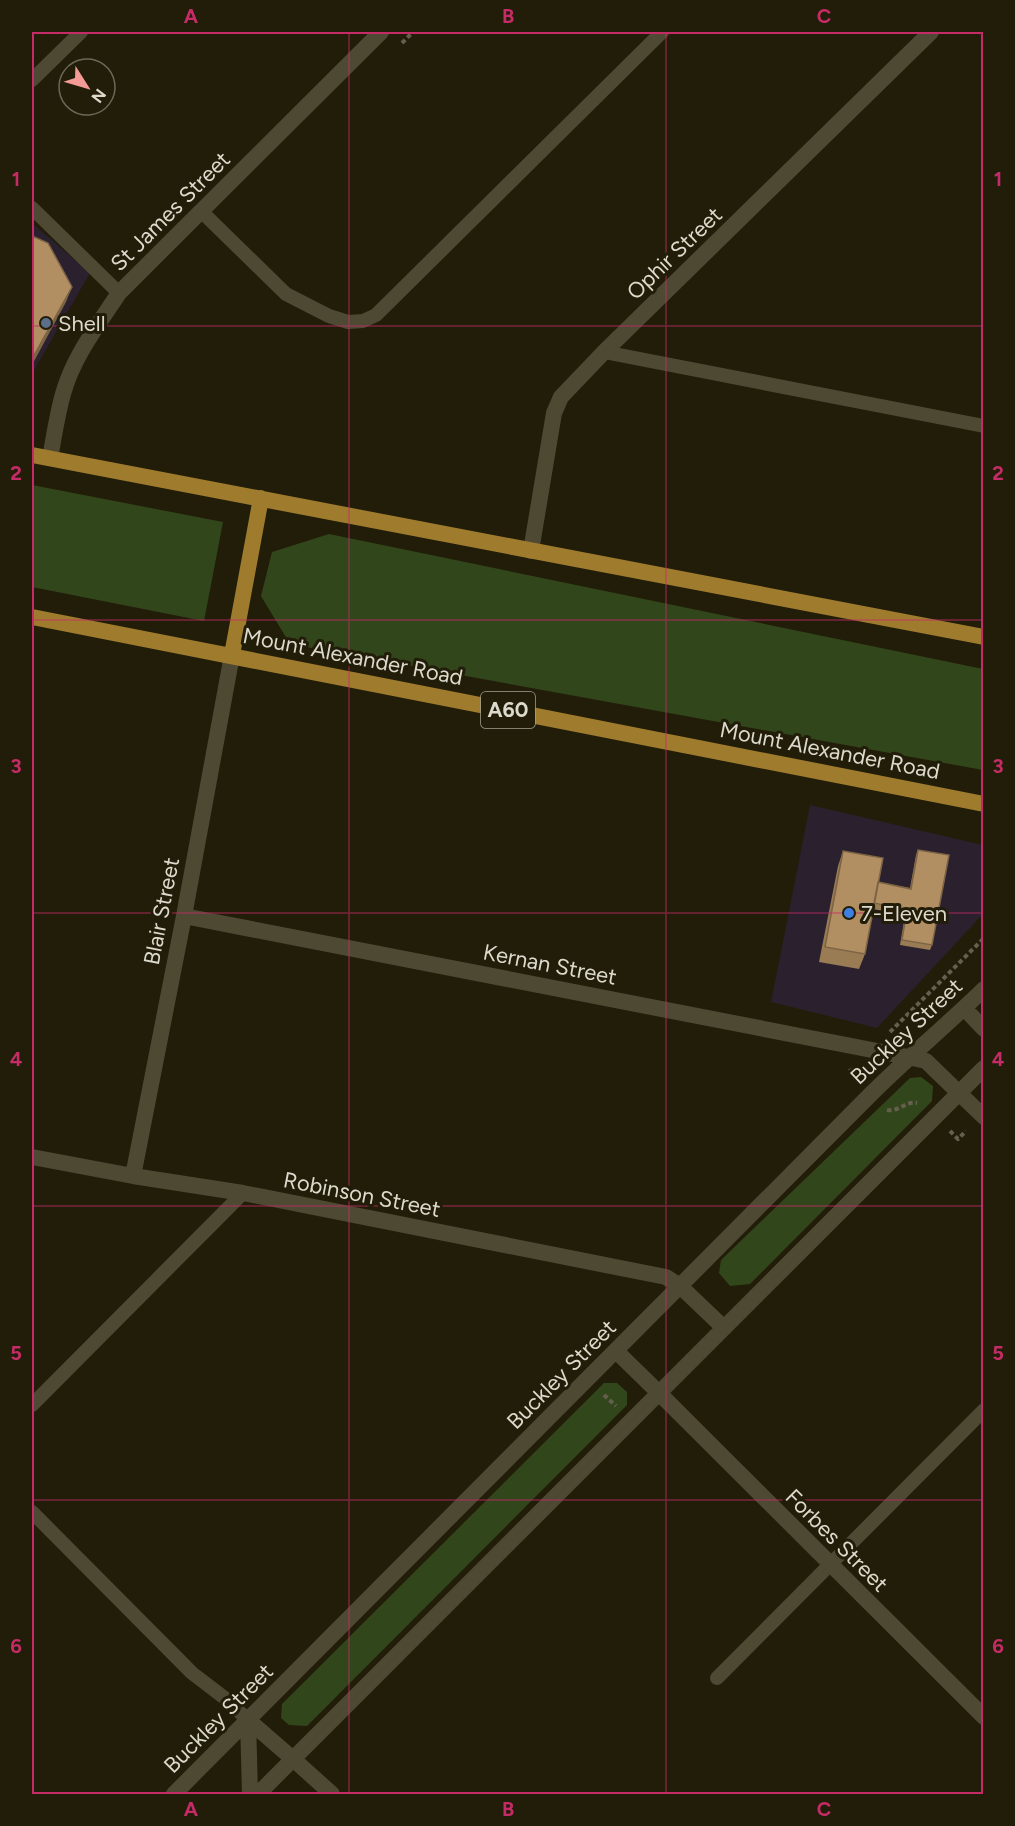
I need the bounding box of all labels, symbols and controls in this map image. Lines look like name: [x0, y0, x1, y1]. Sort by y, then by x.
text: A: [184, 4, 199, 28]
text: B: [502, 4, 514, 28]
text: C: [817, 4, 831, 28]
north arrow: [57, 57, 117, 117]
text: N: [87, 85, 110, 106]
street label: St James Street: [105, 146, 236, 277]
text: 1: [12, 167, 20, 191]
text: 1: [994, 167, 1002, 191]
street label: Ophir Street: [621, 201, 728, 305]
place label: Shell: [58, 310, 105, 337]
marker: Shell: [39, 316, 53, 330]
text: 2: [10, 461, 22, 485]
text: 2: [992, 461, 1004, 485]
street label: Mount Alexander Road: [241, 622, 465, 691]
road number: A60: [481, 692, 535, 728]
street label: Mount Alexander Road: [718, 716, 942, 785]
text: 3: [10, 754, 22, 778]
text: 3: [992, 754, 1004, 778]
street label: Blair Street: [138, 855, 185, 967]
place label: 7-Eleven: [861, 900, 947, 927]
marker: 7-Eleven: [842, 906, 856, 920]
street label: Kernan Street: [481, 938, 619, 991]
street label: Buckley Street: [845, 973, 968, 1090]
text: 4: [10, 1047, 23, 1071]
text: 4: [992, 1047, 1005, 1071]
street label: Robinson Street: [281, 1166, 443, 1223]
street label: Buckley Street: [501, 1314, 622, 1435]
text: 5: [10, 1341, 22, 1365]
text: 5: [992, 1341, 1004, 1365]
street label: Forbes Street: [780, 1483, 894, 1597]
text: 6: [10, 1634, 22, 1658]
text: 6: [992, 1634, 1004, 1658]
street label: Buckley Street: [158, 1658, 279, 1779]
text: A: [184, 1797, 199, 1821]
text: B: [502, 1797, 514, 1821]
text: C: [817, 1797, 831, 1821]

